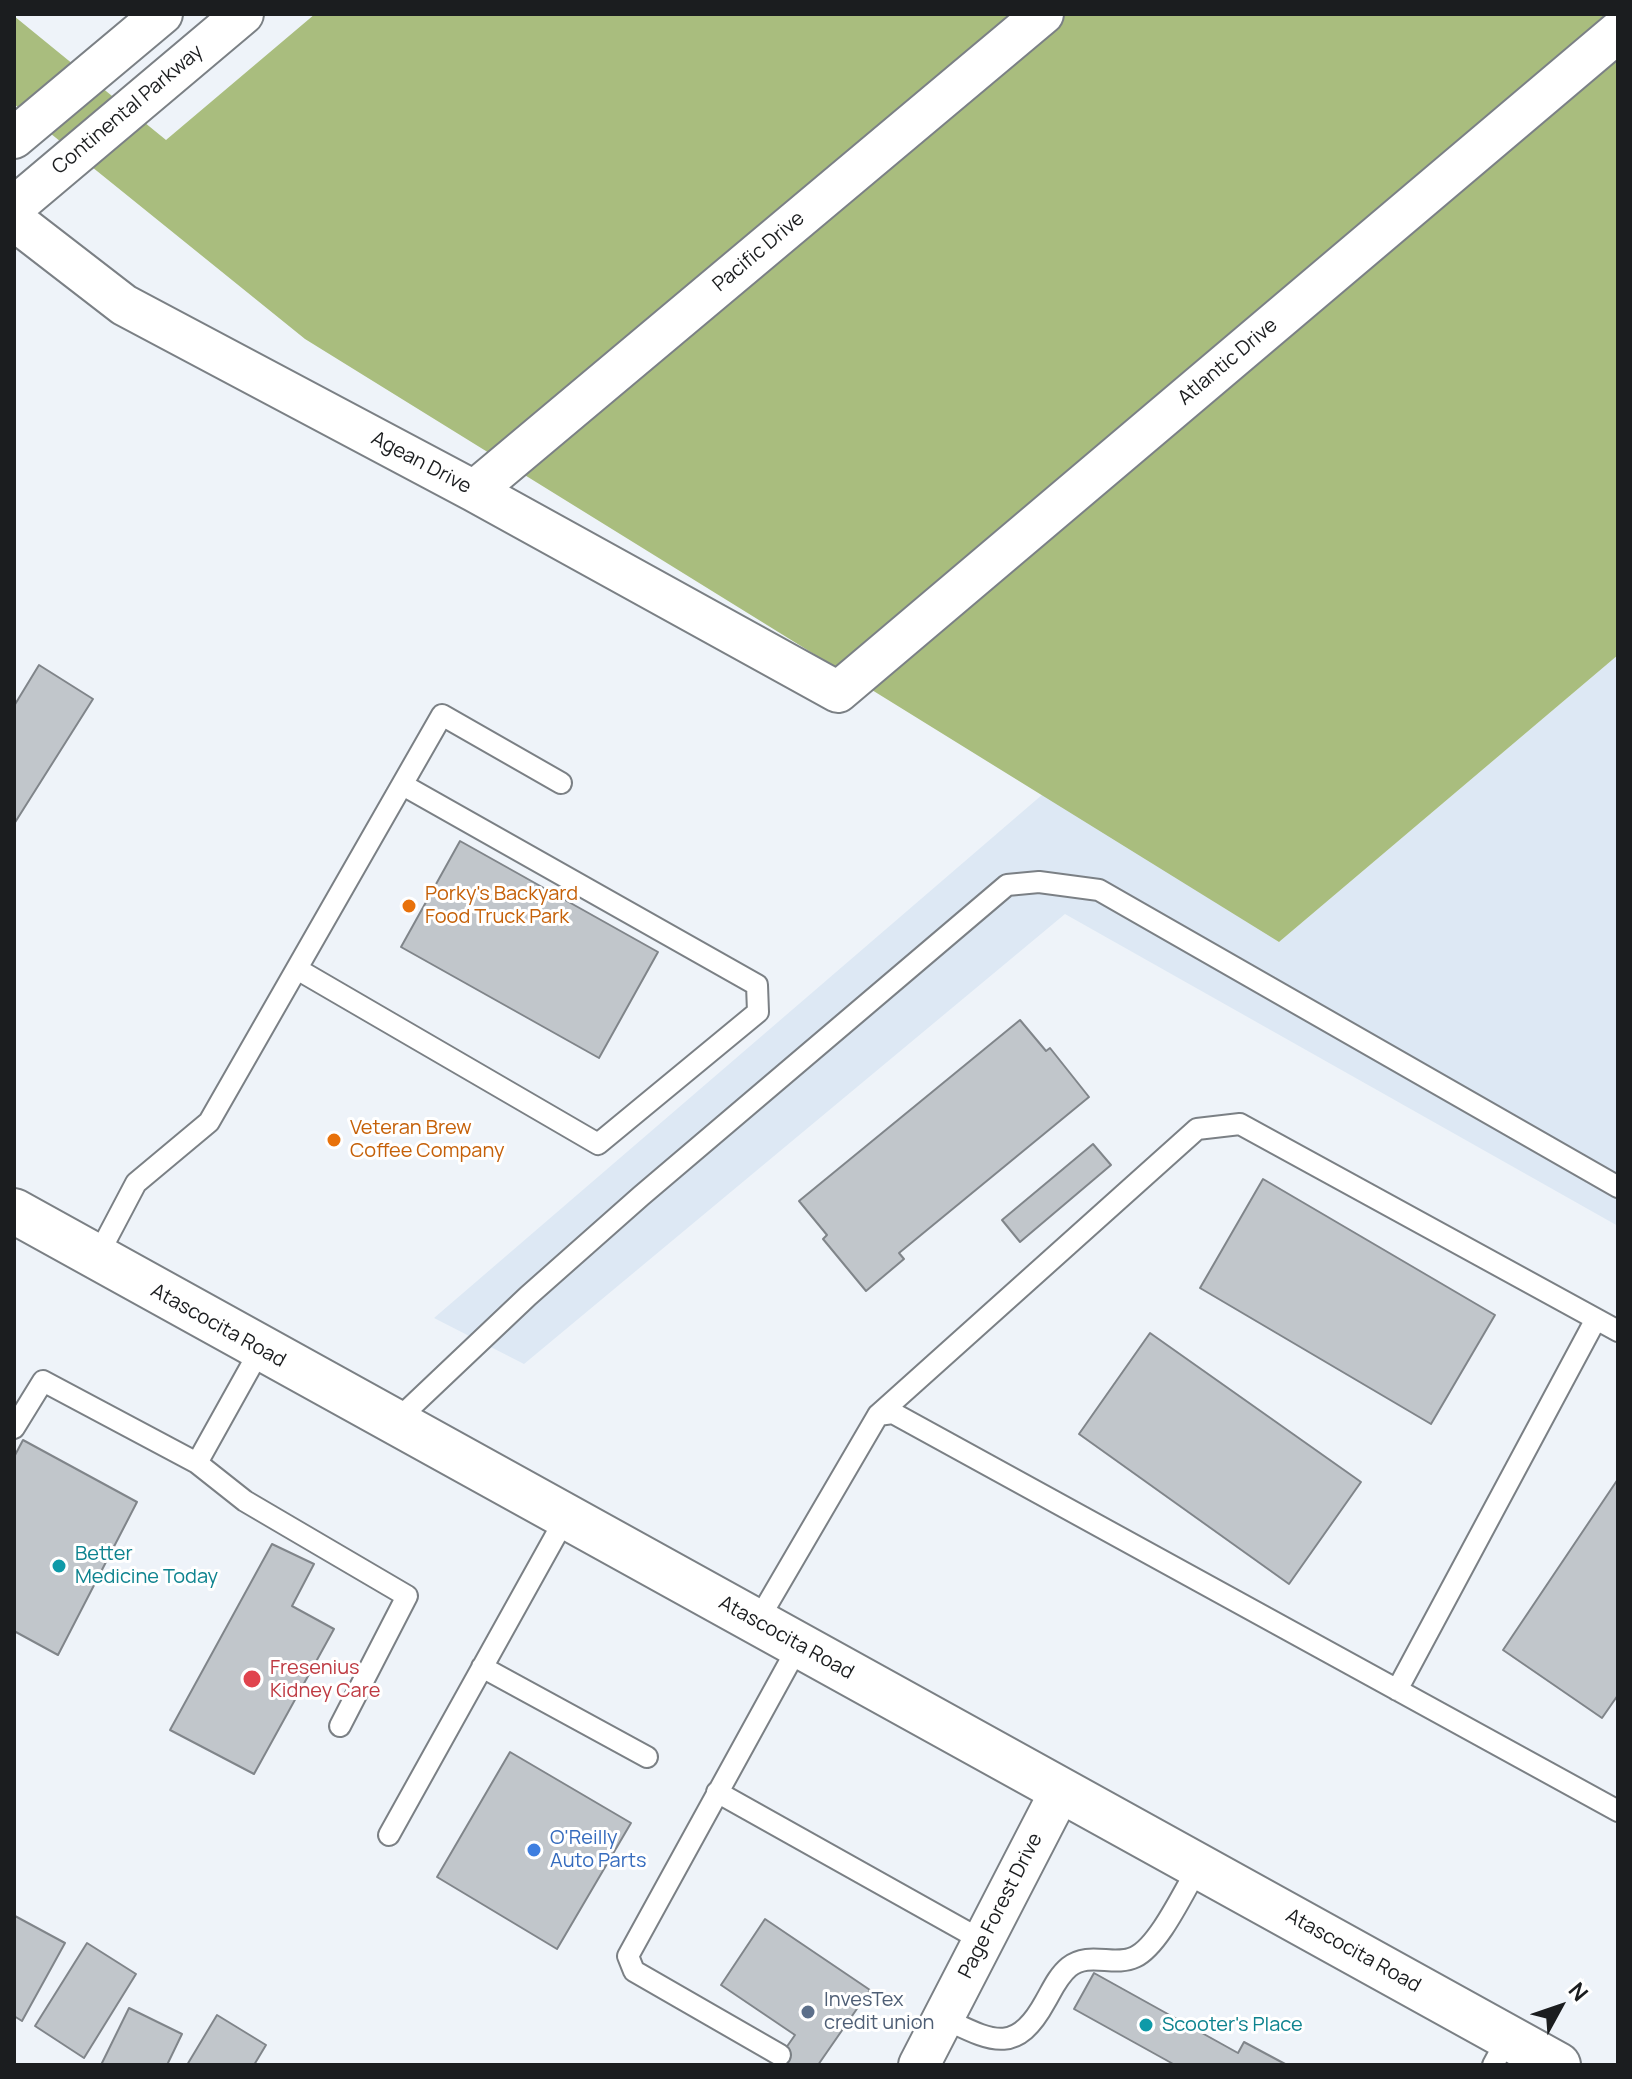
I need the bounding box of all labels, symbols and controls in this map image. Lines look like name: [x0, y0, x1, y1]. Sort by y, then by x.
street label: Continental Parkway: [48, 40, 208, 180]
street label: Pacific Drive: [708, 207, 810, 297]
street label: Atlantic Drive: [1173, 313, 1283, 411]
street label: Agean Drive: [367, 427, 475, 499]
place label: Porky's Backyard Food Truck Park: [425, 882, 578, 929]
marker: Porky's Backyard Food Truck Park: [400, 897, 418, 915]
place label: Veteran Brew Coffee Company: [350, 1116, 504, 1163]
marker: Veteran Brew Coffee Company: [325, 1131, 343, 1149]
street label: Atascocita Road: [146, 1279, 290, 1373]
place label: Better Medicine Today: [75, 1542, 218, 1589]
marker: Better Medicine Today: [50, 1557, 68, 1575]
street label: Atascocita Road: [714, 1591, 858, 1685]
place label: Fresenius Kidney Care: [270, 1656, 380, 1703]
marker: Fresenius Kidney Care: [241, 1668, 263, 1690]
place label: O'Reilly Auto Parts: [550, 1826, 646, 1873]
street label: Page Forest Drive: [954, 1829, 1048, 1983]
marker: O'Reilly Auto Parts: [525, 1841, 543, 1859]
street label: Atascocita Road: [1281, 1904, 1425, 1998]
north arrow: [1520, 1967, 1600, 2047]
text: N: [1562, 1976, 1595, 2007]
place label: InvesTex credit union: [824, 1988, 934, 2035]
marker: InvesTex credit union: [799, 2003, 817, 2021]
place label: Scooter's Place: [1162, 2013, 1303, 2037]
marker: Scooter's Place: [1137, 2016, 1155, 2034]

